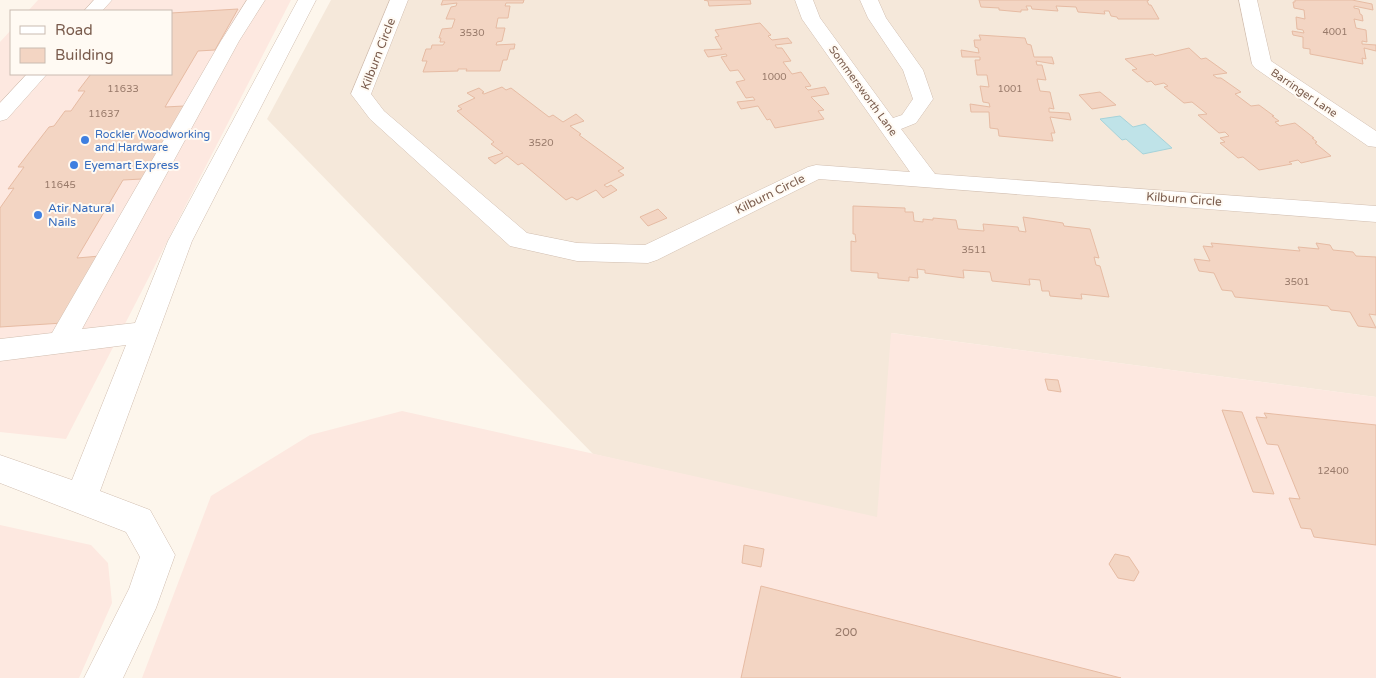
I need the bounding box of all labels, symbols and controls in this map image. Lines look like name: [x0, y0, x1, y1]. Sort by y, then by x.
legend: [10, 10, 172, 75]
street label: Kilburn Circle: [358, 16, 398, 92]
text: Road: [55, 21, 93, 39]
house number: 4001: [1322, 26, 1348, 38]
house number: 3530: [459, 27, 485, 39]
street label: Sommersworth Lane: [826, 43, 900, 139]
text: Building: [55, 46, 114, 64]
street label: Barringer Lane: [1268, 66, 1340, 120]
house number: 1000: [761, 71, 787, 83]
house number: 11633: [107, 83, 139, 95]
house number: 1001: [997, 83, 1023, 95]
house number: 11637: [88, 108, 120, 120]
place label: Rockler Woodworking and Hardware: [95, 128, 210, 154]
marker: Rockler Woodworking and Hardware: [79, 134, 91, 146]
house number: 3520: [528, 137, 554, 149]
place label: Eyemart Express: [84, 158, 179, 172]
marker: Eyemart Express: [68, 159, 80, 171]
street label: Kilburn Circle: [733, 171, 807, 217]
house number: 11645: [44, 179, 76, 191]
street label: Kilburn Circle: [1146, 189, 1223, 209]
place label: Atir Natural Nails: [48, 201, 114, 229]
marker: Atir Natural Nails: [32, 209, 44, 221]
house number: 3511: [961, 244, 987, 256]
house number: 3501: [1284, 276, 1310, 288]
house number: 12400: [1317, 465, 1349, 477]
house number: 200: [835, 625, 858, 639]

